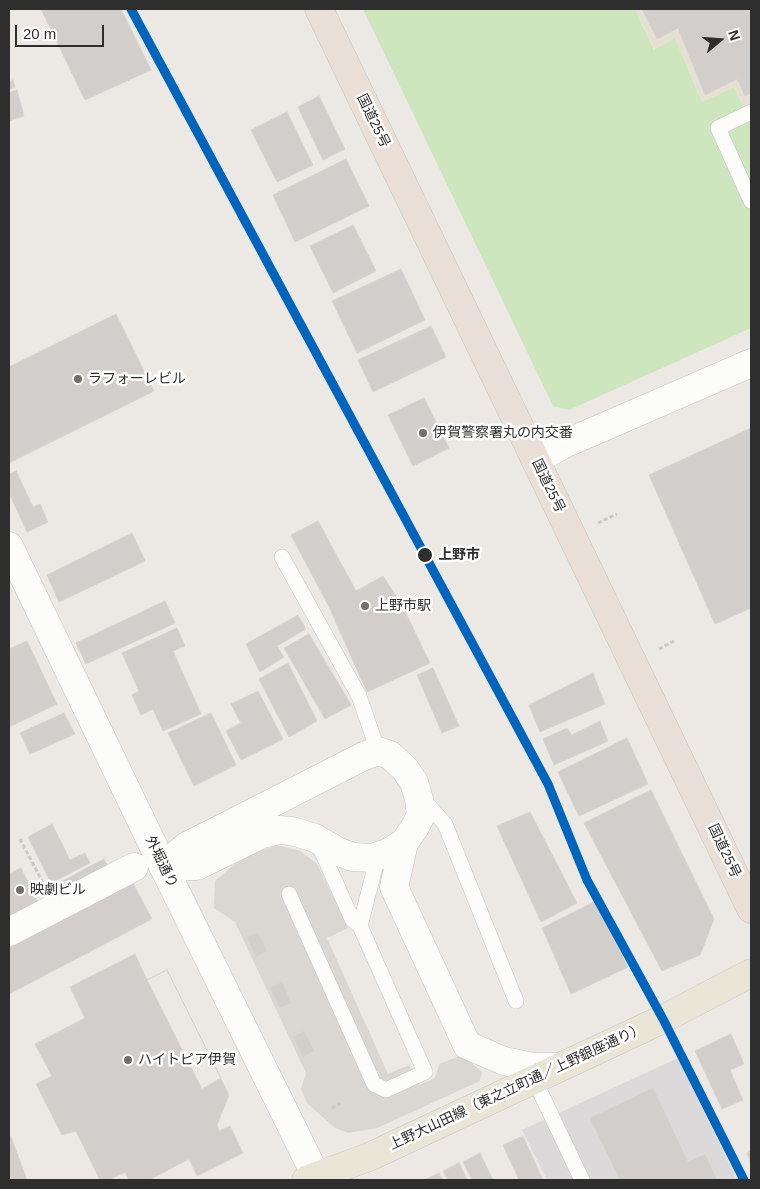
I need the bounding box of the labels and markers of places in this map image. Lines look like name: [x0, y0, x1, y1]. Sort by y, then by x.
place label: ラフォーレビル: [88, 371, 186, 387]
marker: ラフォーレビル: [72, 373, 84, 385]
place label: 伊賀警察署丸の内交番: [433, 425, 573, 441]
marker: 伊賀警察署丸の内交番: [417, 427, 429, 439]
marker: 上野市: [416, 546, 434, 564]
place label: 上野市: [438, 547, 480, 563]
place label: 上野市駅: [375, 598, 431, 614]
marker: 上野市駅: [359, 600, 371, 612]
place label: 映劇ビル: [30, 882, 86, 898]
marker: 映劇ビル: [14, 884, 26, 896]
place label: ハイトピア伊賀: [138, 1052, 236, 1068]
marker: ハイトピア伊賀: [122, 1054, 134, 1066]

